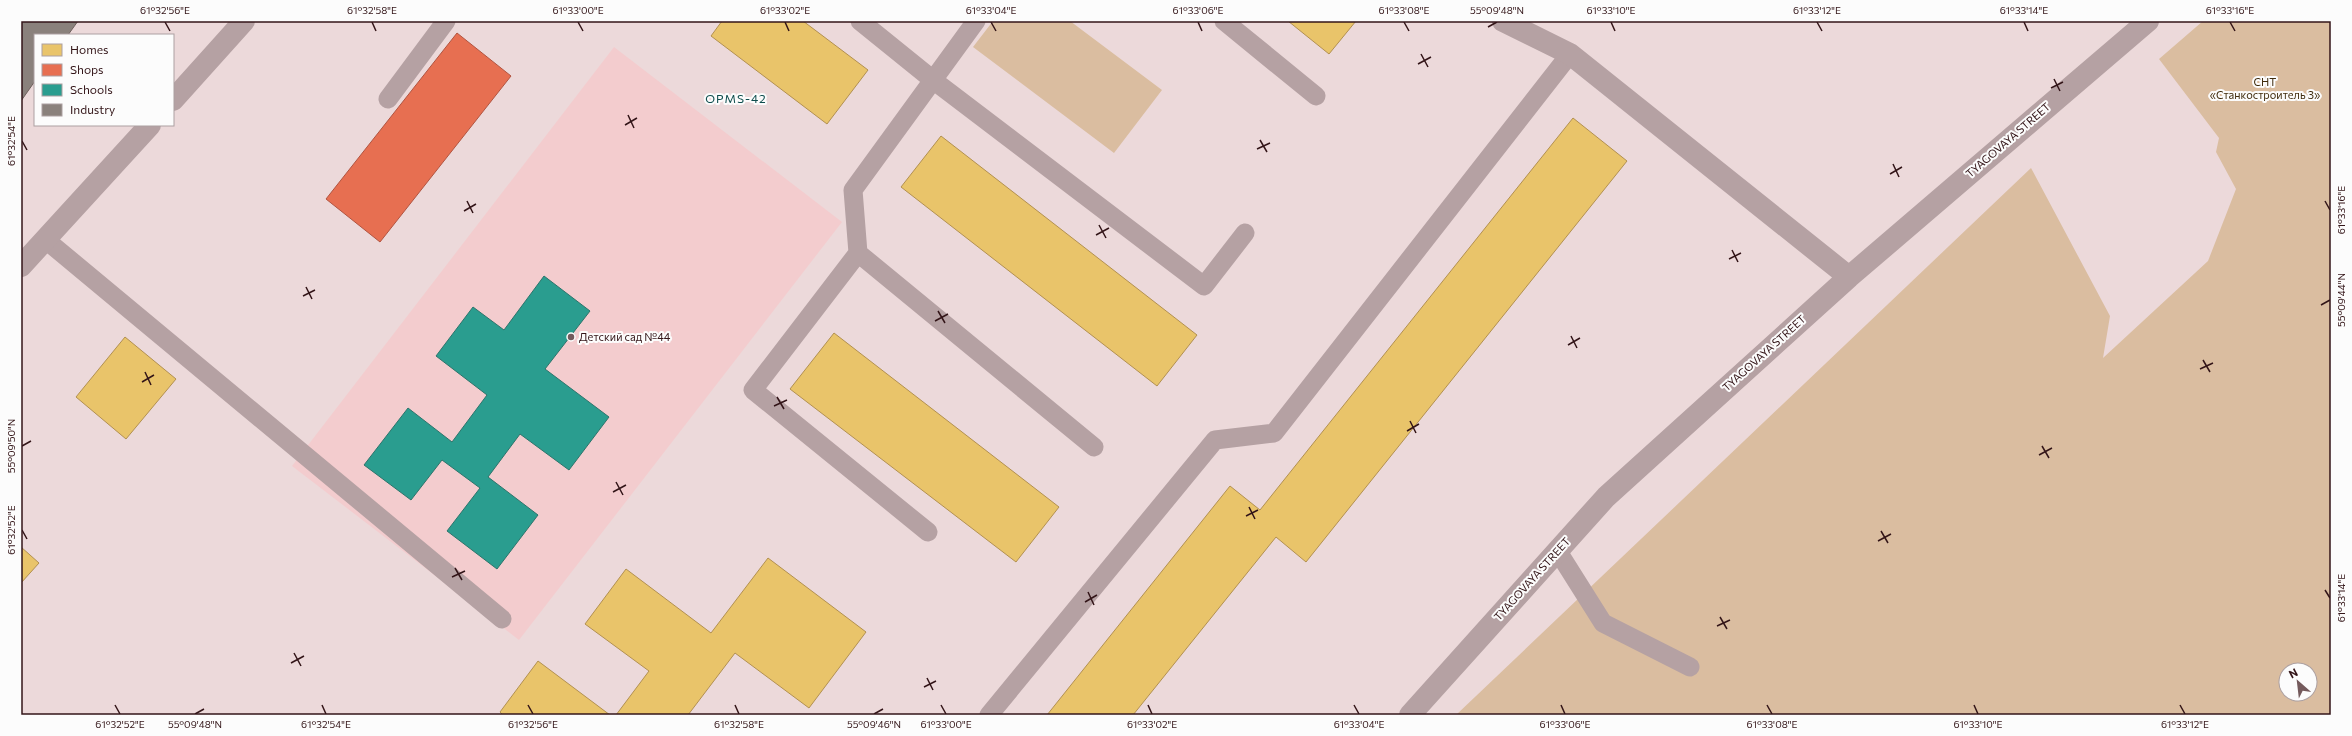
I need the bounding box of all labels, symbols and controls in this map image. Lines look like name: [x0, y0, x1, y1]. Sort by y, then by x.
text: 61°32'56"E: [140, 4, 190, 16]
text: 61°32'58"E: [347, 4, 397, 16]
text: 61°33'00"E: [552, 4, 604, 16]
text: 61°33'02"E: [760, 4, 810, 16]
text: 61°33'04"E: [966, 4, 1016, 16]
text: 61°33'06"E: [1173, 4, 1223, 16]
text: 61°33'08"E: [1379, 4, 1429, 16]
text: 55°09'48"N: [1470, 4, 1524, 16]
text: 61°33'10"E: [1587, 4, 1636, 16]
text: 61°33'12"E: [1793, 4, 1841, 16]
text: 61°33'14"E: [2000, 4, 2048, 16]
text: 61°33'16"E: [2206, 4, 2254, 16]
legend: [34, 34, 174, 126]
text: Homes: [70, 42, 108, 56]
text: Shops: [70, 62, 104, 76]
park label: СНТ «Станкостроитель 3»: [2210, 75, 2320, 101]
text: Schools: [70, 82, 113, 96]
district label: OPMS-42: [705, 91, 767, 105]
street label: TYAGOVAYA STREET: [1963, 99, 2052, 180]
text: Industry: [70, 102, 115, 116]
text: 61°32'54"E: [5, 116, 17, 166]
text: 61°33'16"E: [2335, 186, 2347, 234]
text: 55°09'44"N: [2335, 273, 2347, 327]
street label: TYAGOVAYA STREET: [1719, 312, 1808, 393]
place label: Детский сад №44: [579, 330, 671, 343]
marker: Детский сад №44: [566, 332, 576, 342]
text: 55°09'50"N: [5, 419, 17, 473]
text: 61°32'52"E: [5, 505, 17, 555]
street label: TYAGOVAYA STREET: [1491, 534, 1572, 623]
text: 61°33'14"E: [2335, 574, 2347, 622]
north arrow: [2278, 662, 2318, 702]
text: N: [2286, 665, 2300, 680]
text: 61°32'52"E: [95, 718, 145, 730]
text: 55°09'48"N: [168, 718, 222, 730]
text: 61°32'54"E: [301, 718, 351, 730]
text: 61°32'56"E: [508, 718, 558, 730]
text: 61°32'58"E: [714, 718, 764, 730]
text: 55°09'46"N: [847, 718, 901, 730]
text: 61°33'00"E: [920, 718, 972, 730]
text: 61°33'02"E: [1127, 718, 1177, 730]
text: 61°33'04"E: [1334, 718, 1384, 730]
text: 61°33'06"E: [1540, 718, 1590, 730]
text: 61°33'08"E: [1747, 718, 1797, 730]
text: 61°33'10"E: [1954, 718, 2003, 730]
text: 61°33'12"E: [2161, 718, 2209, 730]

